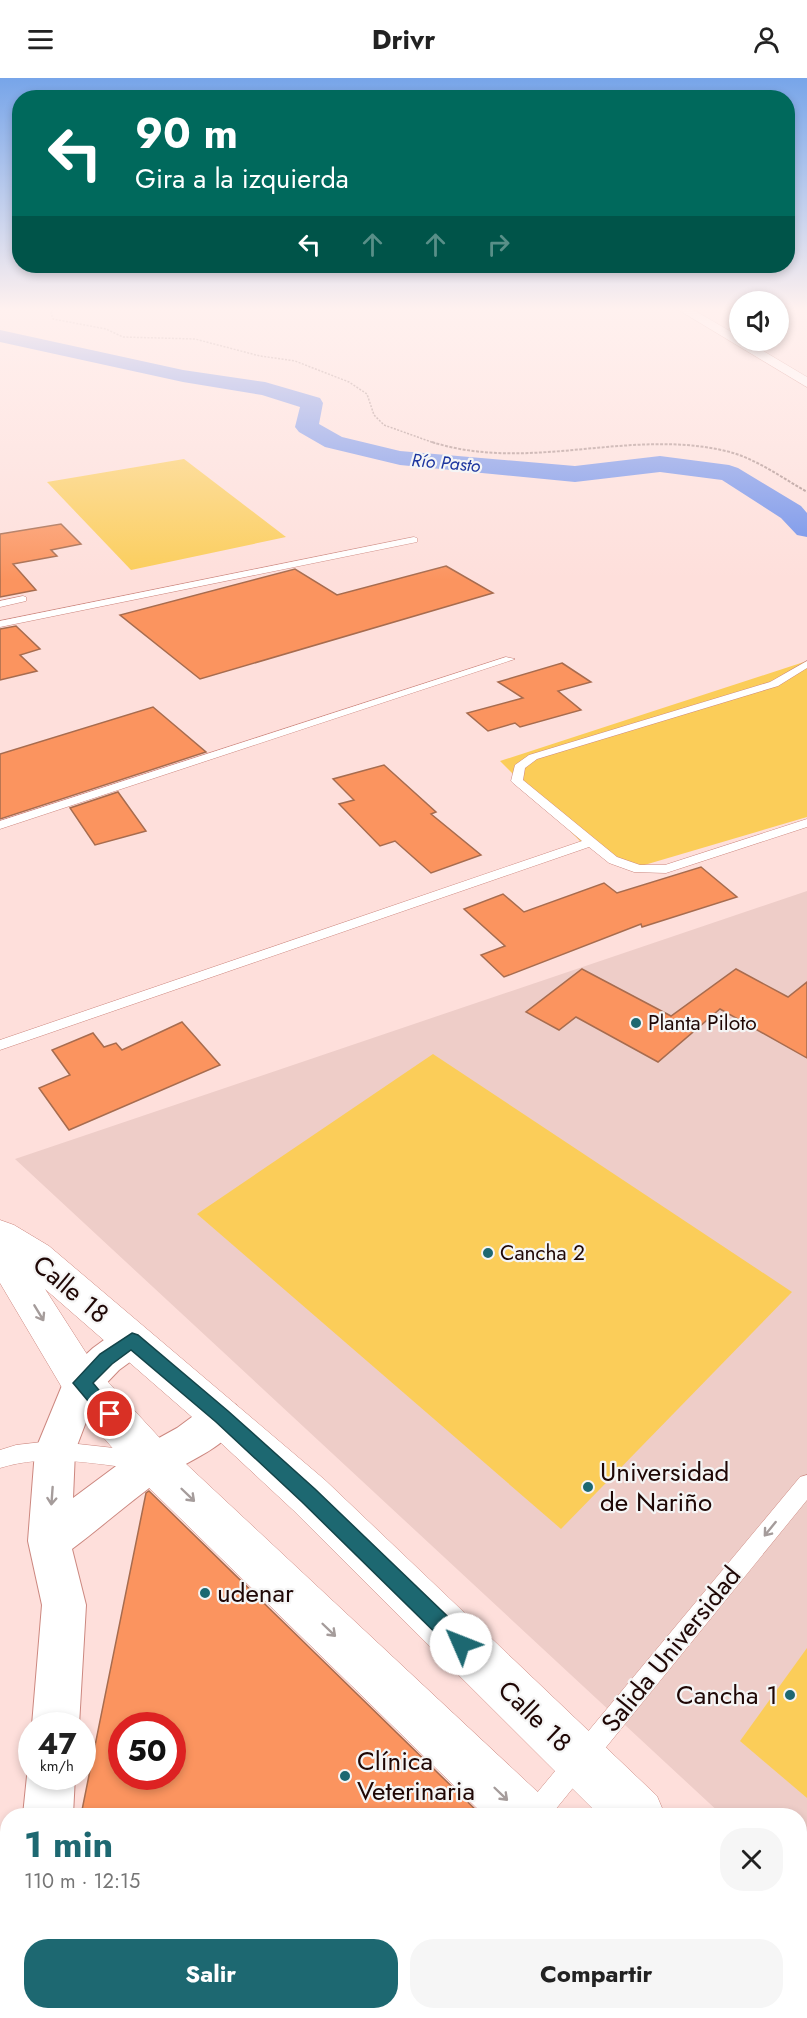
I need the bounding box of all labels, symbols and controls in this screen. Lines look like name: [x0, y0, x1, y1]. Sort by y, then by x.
text: Drivr: [372, 20, 435, 59]
icon: menu: [24, 23, 57, 56]
icon: person: [750, 23, 783, 56]
text: 90 m: [135, 103, 238, 164]
icon: left: [36, 114, 114, 192]
text: Gira a la izquierda: [135, 159, 349, 198]
icon: left: [293, 228, 326, 261]
icon: ahead: [356, 228, 389, 261]
icon: ahead: [419, 228, 452, 261]
icon: right: [482, 228, 515, 261]
map controls: [729, 291, 789, 351]
button: sound: [729, 291, 789, 351]
water label: Río Pasto: [410, 447, 482, 479]
place label: Planta Piloto: [648, 1008, 757, 1038]
marker: Planta Piloto: [629, 1016, 643, 1030]
place label: Cancha 2: [500, 1238, 585, 1268]
street label: Calle 18: [25, 1246, 117, 1332]
marker: Cancha 2: [481, 1246, 495, 1260]
one-way arrow: [34, 1304, 46, 1321]
pin: [84, 1388, 135, 1439]
icon: arrive: [93, 1397, 126, 1430]
place label: Universidad de Nariño: [600, 1453, 729, 1521]
marker: Universidad de Nariño: [581, 1480, 595, 1494]
one-way arrow: [46, 1486, 57, 1506]
one-way arrow: [180, 1488, 195, 1502]
one-way arrow: [763, 1521, 776, 1537]
street label: Salida Universidad: [592, 1558, 750, 1740]
place label: udenar: [217, 1574, 294, 1612]
marker: udenar: [198, 1586, 212, 1600]
position arrow: [429, 1612, 493, 1676]
one-way arrow: [322, 1623, 337, 1637]
street label: Calle 18: [490, 1671, 580, 1761]
place label: Cancha 1: [676, 1676, 778, 1714]
marker: Cancha 1: [783, 1688, 797, 1702]
speed limit sign: 50: [108, 1712, 186, 1790]
text: 47: [37, 1722, 77, 1765]
place label: Clínica Veterinaria: [357, 1742, 475, 1810]
text: km/h: [40, 1755, 74, 1777]
marker: Clínica Veterinaria: [338, 1769, 352, 1783]
one-way arrow: [493, 1786, 508, 1801]
text: 1 min: [24, 1818, 113, 1870]
button: close: [720, 1828, 783, 1891]
text: 110 m · 12:15: [24, 1867, 140, 1896]
button: Salir: [24, 1939, 398, 2008]
button: Compartir: [410, 1939, 783, 2008]

